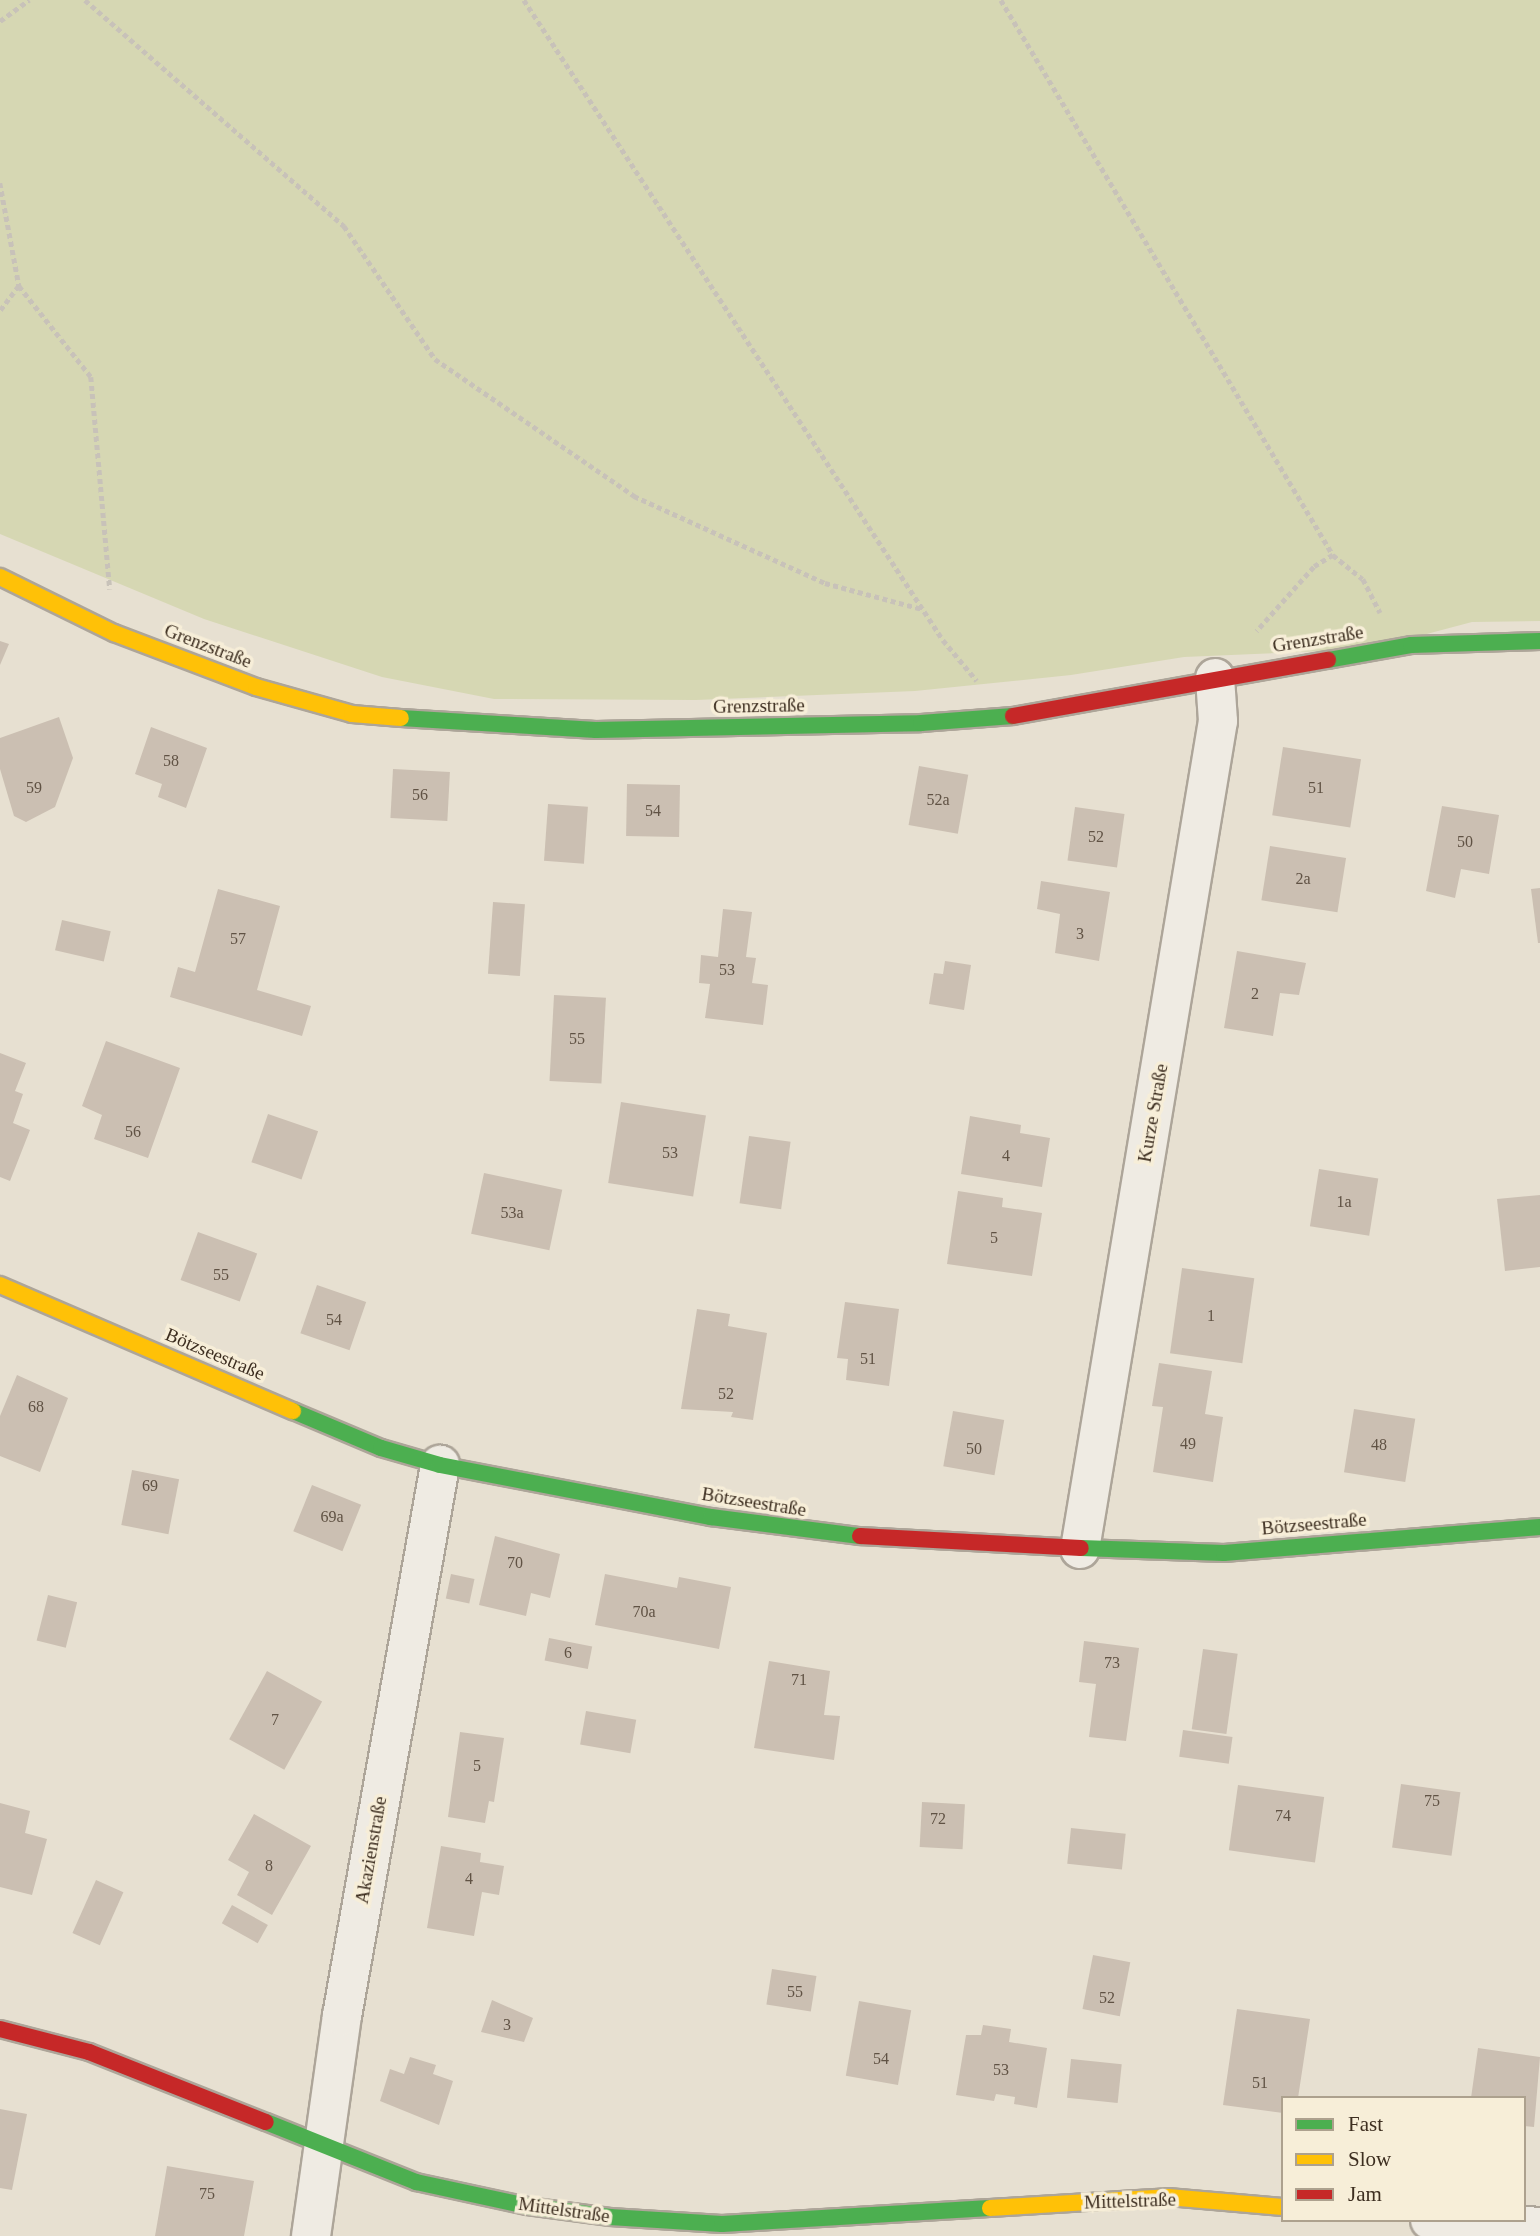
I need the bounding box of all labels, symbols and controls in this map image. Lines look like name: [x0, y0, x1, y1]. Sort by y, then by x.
street label: Grenzstraße: [161, 619, 255, 673]
street label: Grenzstraße: [1271, 621, 1365, 657]
street label: Grenzstraße: [713, 694, 805, 718]
house number: 58: [163, 751, 179, 771]
house number: 59: [26, 778, 42, 798]
house number: 51: [1308, 778, 1324, 798]
house number: 56: [412, 785, 428, 805]
house number: 52a: [926, 790, 950, 810]
house number: 54: [645, 801, 661, 821]
house number: 52: [1088, 827, 1104, 847]
house number: 50: [1457, 832, 1473, 852]
house number: 2a: [1295, 869, 1311, 889]
house number: 3: [1076, 924, 1084, 944]
house number: 57: [230, 929, 246, 949]
house number: 53: [719, 960, 735, 980]
house number: 2: [1251, 984, 1259, 1004]
house number: 55: [569, 1029, 585, 1049]
street label: Kurze Straße: [1133, 1062, 1173, 1164]
house number: 56: [125, 1122, 141, 1142]
house number: 53: [662, 1143, 678, 1163]
house number: 4: [1002, 1146, 1010, 1166]
house number: 1a: [1336, 1192, 1352, 1212]
house number: 53a: [500, 1203, 524, 1223]
house number: 5: [990, 1228, 998, 1248]
house number: 55: [213, 1265, 229, 1285]
house number: 1: [1207, 1306, 1215, 1326]
house number: 54: [326, 1310, 342, 1330]
street label: Bötzseestraße: [162, 1323, 268, 1385]
house number: 51: [860, 1349, 876, 1369]
house number: 52: [718, 1384, 734, 1404]
house number: 68: [28, 1397, 44, 1417]
house number: 49: [1180, 1434, 1196, 1454]
house number: 48: [1371, 1435, 1387, 1455]
house number: 50: [966, 1439, 982, 1459]
house number: 69: [142, 1476, 158, 1496]
street label: Bötzseestraße: [700, 1482, 808, 1522]
house number: 69a: [320, 1507, 344, 1527]
street label: Bötzseestraße: [1260, 1508, 1368, 1540]
house number: 70: [507, 1553, 523, 1573]
house number: 70a: [632, 1602, 656, 1622]
house number: 6: [564, 1643, 572, 1663]
house number: 73: [1104, 1653, 1120, 1673]
house number: 71: [791, 1670, 807, 1690]
house number: 7: [271, 1710, 279, 1730]
house number: 5: [473, 1756, 481, 1776]
house number: 75: [1424, 1791, 1440, 1811]
street label: Akazienstraße: [350, 1795, 392, 1905]
house number: 74: [1275, 1806, 1291, 1826]
house number: 72: [930, 1809, 946, 1829]
house number: 8: [265, 1856, 273, 1876]
house number: 4: [465, 1869, 473, 1889]
house number: 55: [787, 1982, 803, 2002]
house number: 52: [1099, 1988, 1115, 2008]
house number: 3: [503, 2015, 511, 2035]
house number: 54: [873, 2049, 889, 2069]
house number: 53: [993, 2060, 1009, 2080]
house number: 51: [1252, 2073, 1268, 2093]
legend: [1281, 2096, 1526, 2222]
text: Fast: [1348, 2112, 1383, 2136]
text: Slow: [1348, 2147, 1391, 2171]
text: Jam: [1348, 2182, 1382, 2206]
house number: 75: [199, 2184, 215, 2204]
street label: Mittelstraße: [1084, 2188, 1176, 2214]
street label: Mittelstraße: [517, 2192, 611, 2228]

